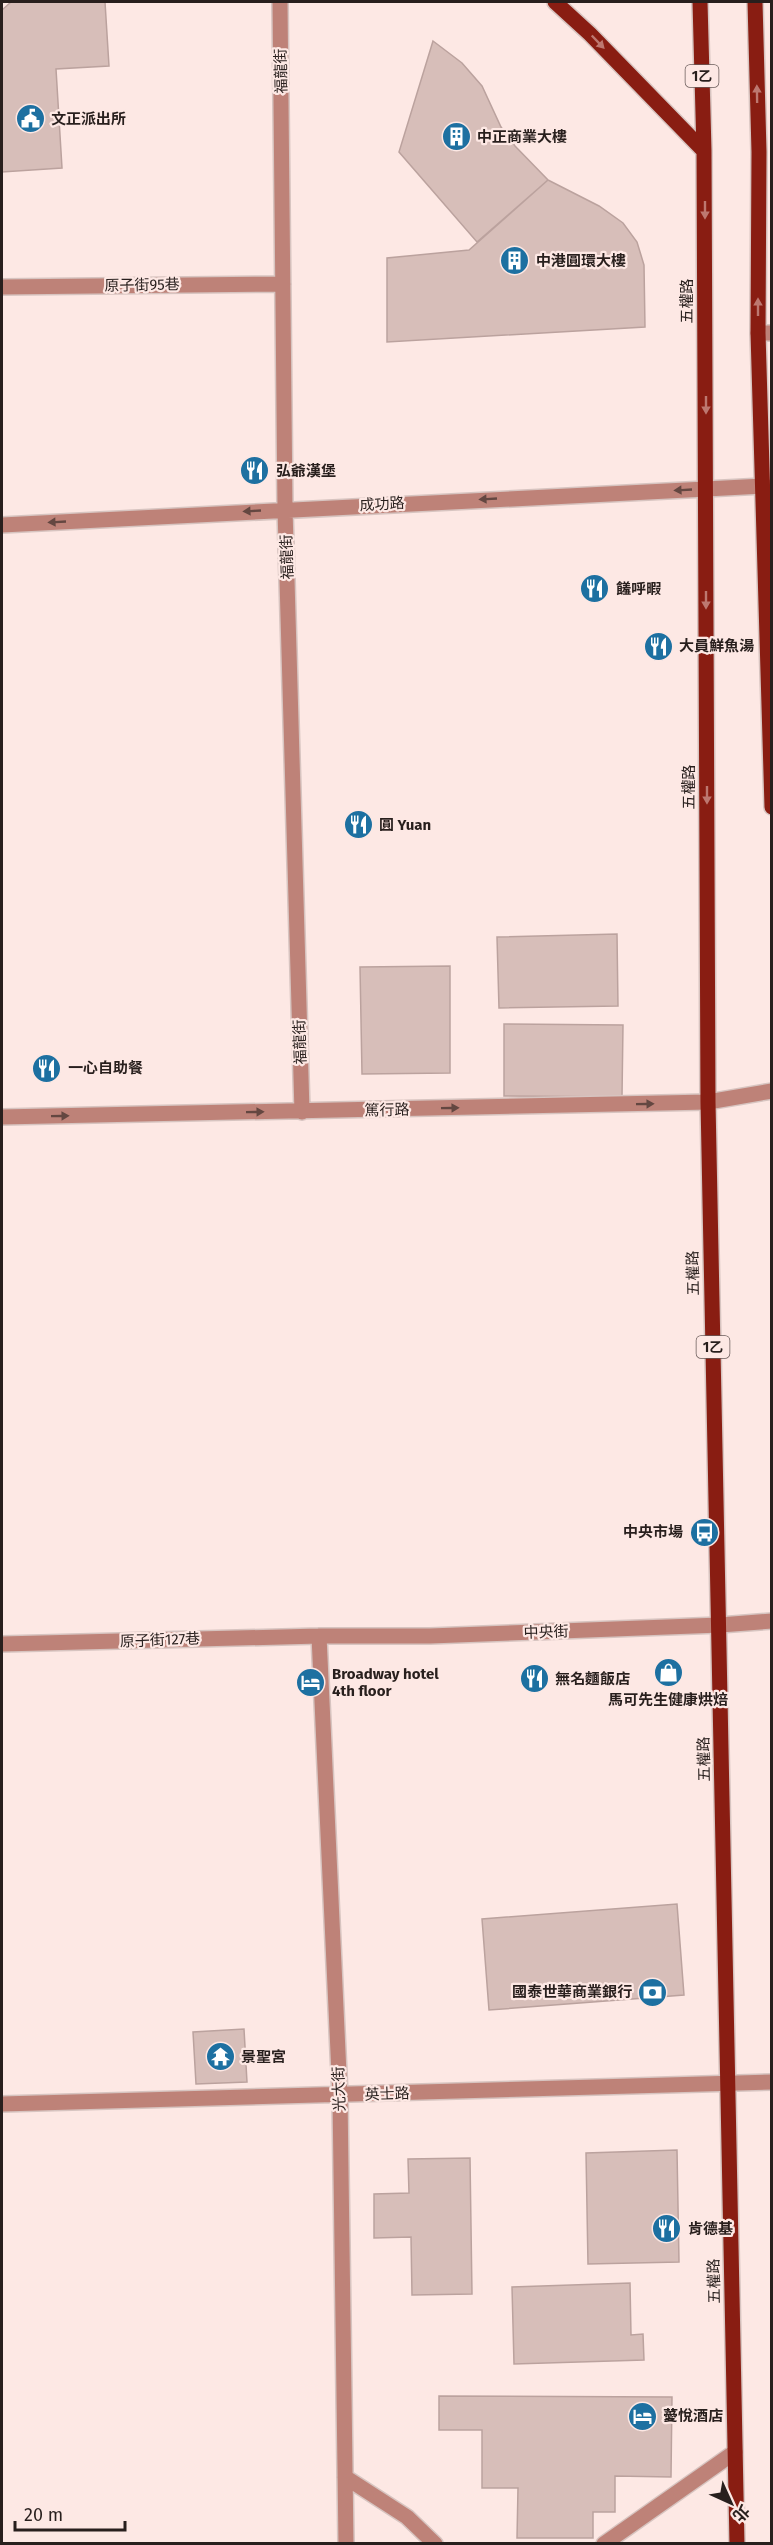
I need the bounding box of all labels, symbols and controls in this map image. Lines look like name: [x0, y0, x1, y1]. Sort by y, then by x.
one-way arrow: [590, 34, 604, 48]
street label: 福龍街: [272, 48, 290, 94]
road number: 1乙: [686, 65, 718, 87]
one-way arrow: [753, 84, 762, 103]
public building icon: 文正派出所: [14, 103, 46, 135]
place label: 文正派出所: [51, 110, 126, 128]
building icon: 中正商業大樓: [440, 121, 472, 153]
place label: 中正商業大樓: [477, 128, 567, 146]
one-way arrow: [700, 200, 709, 219]
building icon: 中港圓環大樓: [499, 245, 531, 277]
place label: 中港圓環大樓: [536, 252, 626, 270]
street label: 原子街95巷: [104, 275, 180, 295]
street label: 五權路: [678, 278, 696, 324]
one-way arrow: [753, 298, 763, 317]
one-way arrow: [701, 395, 711, 414]
restaurant icon: 弘爺漢堡: [239, 455, 271, 487]
place label: 弘爺漢堡: [276, 462, 336, 480]
one-way arrow: [674, 485, 693, 494]
street label: 成功路: [359, 494, 405, 514]
one-way arrow: [479, 495, 498, 504]
one-way arrow: [242, 506, 261, 516]
one-way arrow: [47, 517, 66, 526]
street label: 福龍街: [277, 534, 297, 580]
restaurant icon: 饈呼暇: [579, 573, 611, 605]
place label: 饈呼暇: [616, 580, 661, 598]
one-way arrow: [701, 590, 711, 609]
restaurant icon: 大員鮮魚湯: [642, 630, 674, 662]
place label: 大員鮮魚湯: [679, 637, 754, 655]
street label: 五權路: [680, 764, 698, 810]
one-way arrow: [702, 785, 712, 804]
restaurant icon: 圓 Yuan: [342, 809, 374, 841]
place label: 圓 Yuan: [379, 816, 431, 834]
street label: 福龍街: [290, 1019, 310, 1065]
restaurant icon: 一心自助餐: [31, 1052, 63, 1084]
place label: 一心自助餐: [68, 1059, 143, 1077]
one-way arrow: [635, 1099, 654, 1108]
street label: 篤行路: [364, 1101, 410, 1119]
one-way arrow: [440, 1103, 459, 1113]
one-way arrow: [245, 1108, 264, 1117]
one-way arrow: [50, 1111, 69, 1121]
street label: 五權路: [684, 1250, 702, 1296]
road number: 1乙: [696, 1336, 730, 1358]
bus stop icon: 中央市場: [688, 1516, 720, 1548]
place label: 中央市場: [623, 1523, 683, 1541]
street label: 中央街: [523, 1622, 569, 1642]
street label: 原子街127巷: [119, 1630, 201, 1650]
shop icon: 馬可先生健康烘焙: [652, 1657, 684, 1689]
restaurant icon: 無名麵飯店: [518, 1663, 550, 1695]
place label: Broadway hotel 4th floor: [332, 1665, 439, 1700]
hotel icon: Broadway hotel 4th floor: [295, 1667, 327, 1699]
place label: 無名麵飯店: [555, 1670, 630, 1688]
place label: 馬可先生健康烘焙: [608, 1691, 728, 1709]
street label: 五權路: [695, 1736, 713, 1782]
bank icon: 國泰世華商業銀行: [637, 1976, 669, 2008]
place label: 國泰世華商業銀行: [512, 1983, 632, 2001]
temple icon: 景聖宮: [204, 2041, 236, 2073]
place label: 景聖宮: [241, 2048, 286, 2066]
street label: 光大街: [329, 2066, 349, 2112]
street label: 英士路: [364, 2084, 410, 2104]
restaurant icon: 肯德基: [651, 2213, 683, 2245]
place label: 肯德基: [688, 2220, 733, 2238]
street label: 五權路: [705, 2258, 723, 2304]
hotel icon: 薆悅酒店: [626, 2400, 658, 2432]
place label: 薆悅酒店: [663, 2407, 723, 2425]
north arrow: [701, 2473, 761, 2533]
scale bar: [15, 2494, 124, 2532]
text: 北: [729, 2501, 754, 2526]
text: 20 m: [24, 2504, 63, 2526]

